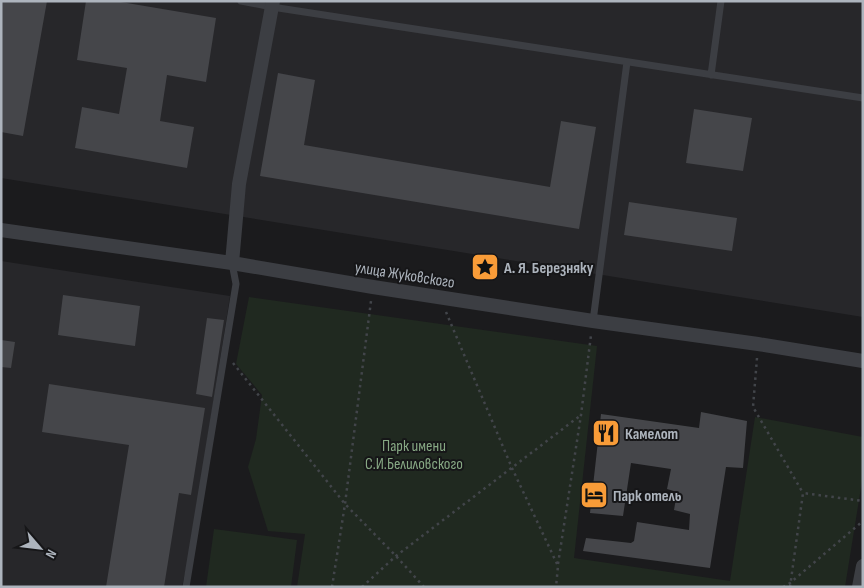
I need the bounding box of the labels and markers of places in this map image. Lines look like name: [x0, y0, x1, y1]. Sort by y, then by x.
place icon: А. Я. Березняку: [470, 252, 500, 282]
place label: А. Я. Березняку: [503, 259, 594, 278]
restaurant icon: Камелот: [591, 418, 621, 448]
place label: Камелот: [625, 425, 678, 444]
hotel icon: Парк отель: [579, 480, 609, 510]
place label: Парк отель: [613, 487, 682, 506]

